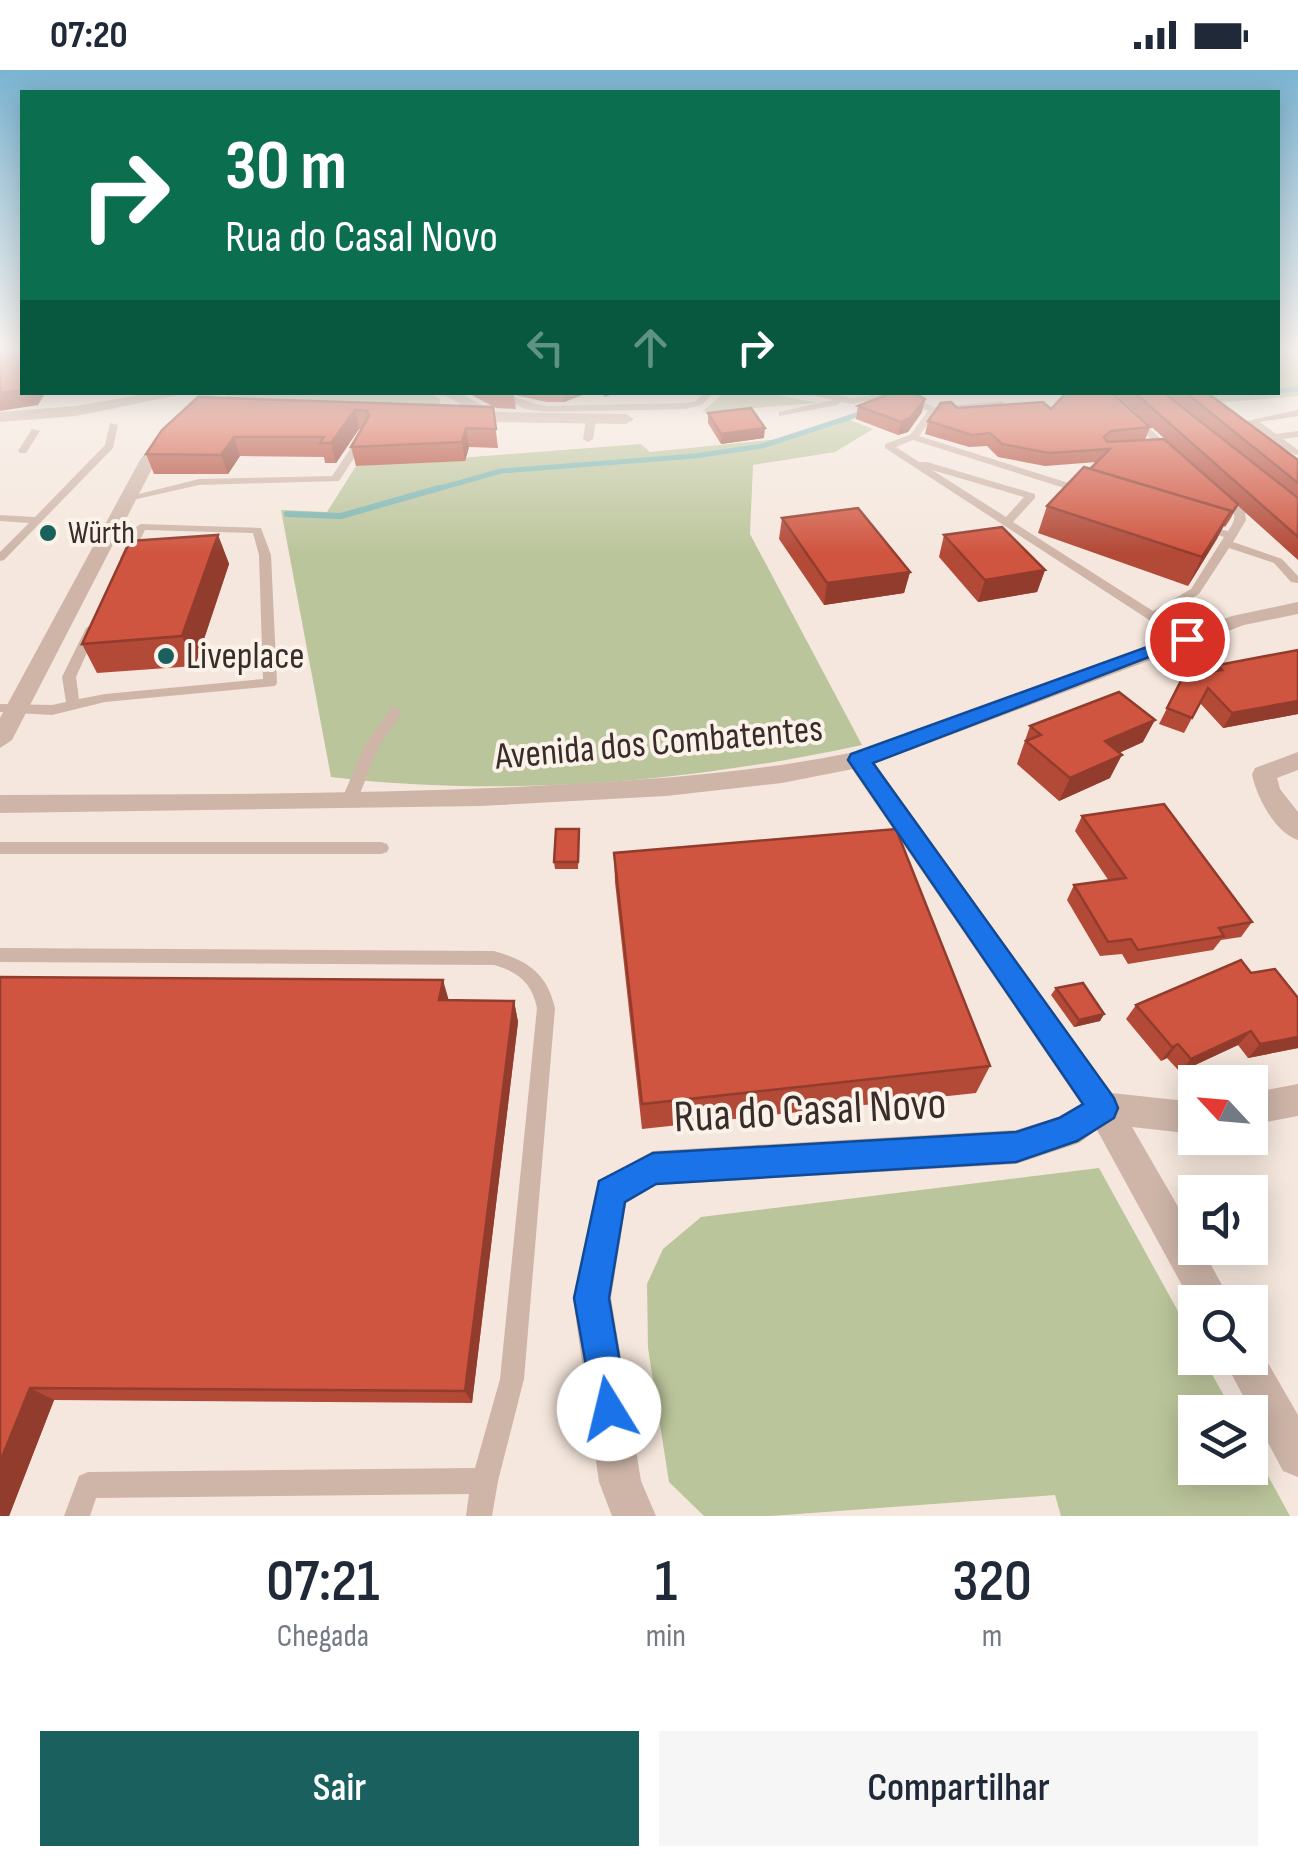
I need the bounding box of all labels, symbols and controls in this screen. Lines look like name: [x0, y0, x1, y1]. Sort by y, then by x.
text: 07:20: [50, 13, 128, 58]
text: 30 m: [225, 125, 347, 209]
icon: right: [60, 130, 190, 260]
text: Rua do Casal Novo: [225, 210, 498, 265]
icon: left: [518, 320, 573, 375]
icon: ahead: [623, 320, 678, 375]
icon: right: [728, 320, 783, 375]
place label: Würth: [68, 514, 135, 553]
marker: Würth: [37, 522, 59, 544]
pin: [1145, 597, 1230, 682]
icon: arrive: [1160, 612, 1215, 667]
place label: Liveplace: [186, 634, 305, 679]
marker: Liveplace: [155, 645, 177, 667]
street label: Avenida dos Combatentes: [492, 706, 825, 780]
north arrow: [1178, 1065, 1268, 1155]
map controls: [1178, 1065, 1268, 1485]
street label: Rua do Casal Novo: [672, 1076, 948, 1146]
button: sound: [1178, 1175, 1268, 1265]
button: search: [1178, 1285, 1268, 1375]
position arrow: [557, 1357, 661, 1461]
button: layers: [1178, 1395, 1268, 1485]
text: 07:21: [266, 1546, 380, 1618]
text: 1: [655, 1546, 677, 1618]
text: 320: [952, 1546, 1032, 1618]
text: Chegada: [277, 1617, 369, 1656]
text: min: [646, 1617, 686, 1656]
text: m: [982, 1617, 1002, 1656]
button: Sair: [40, 1731, 639, 1846]
button: Compartilhar: [659, 1731, 1258, 1846]

